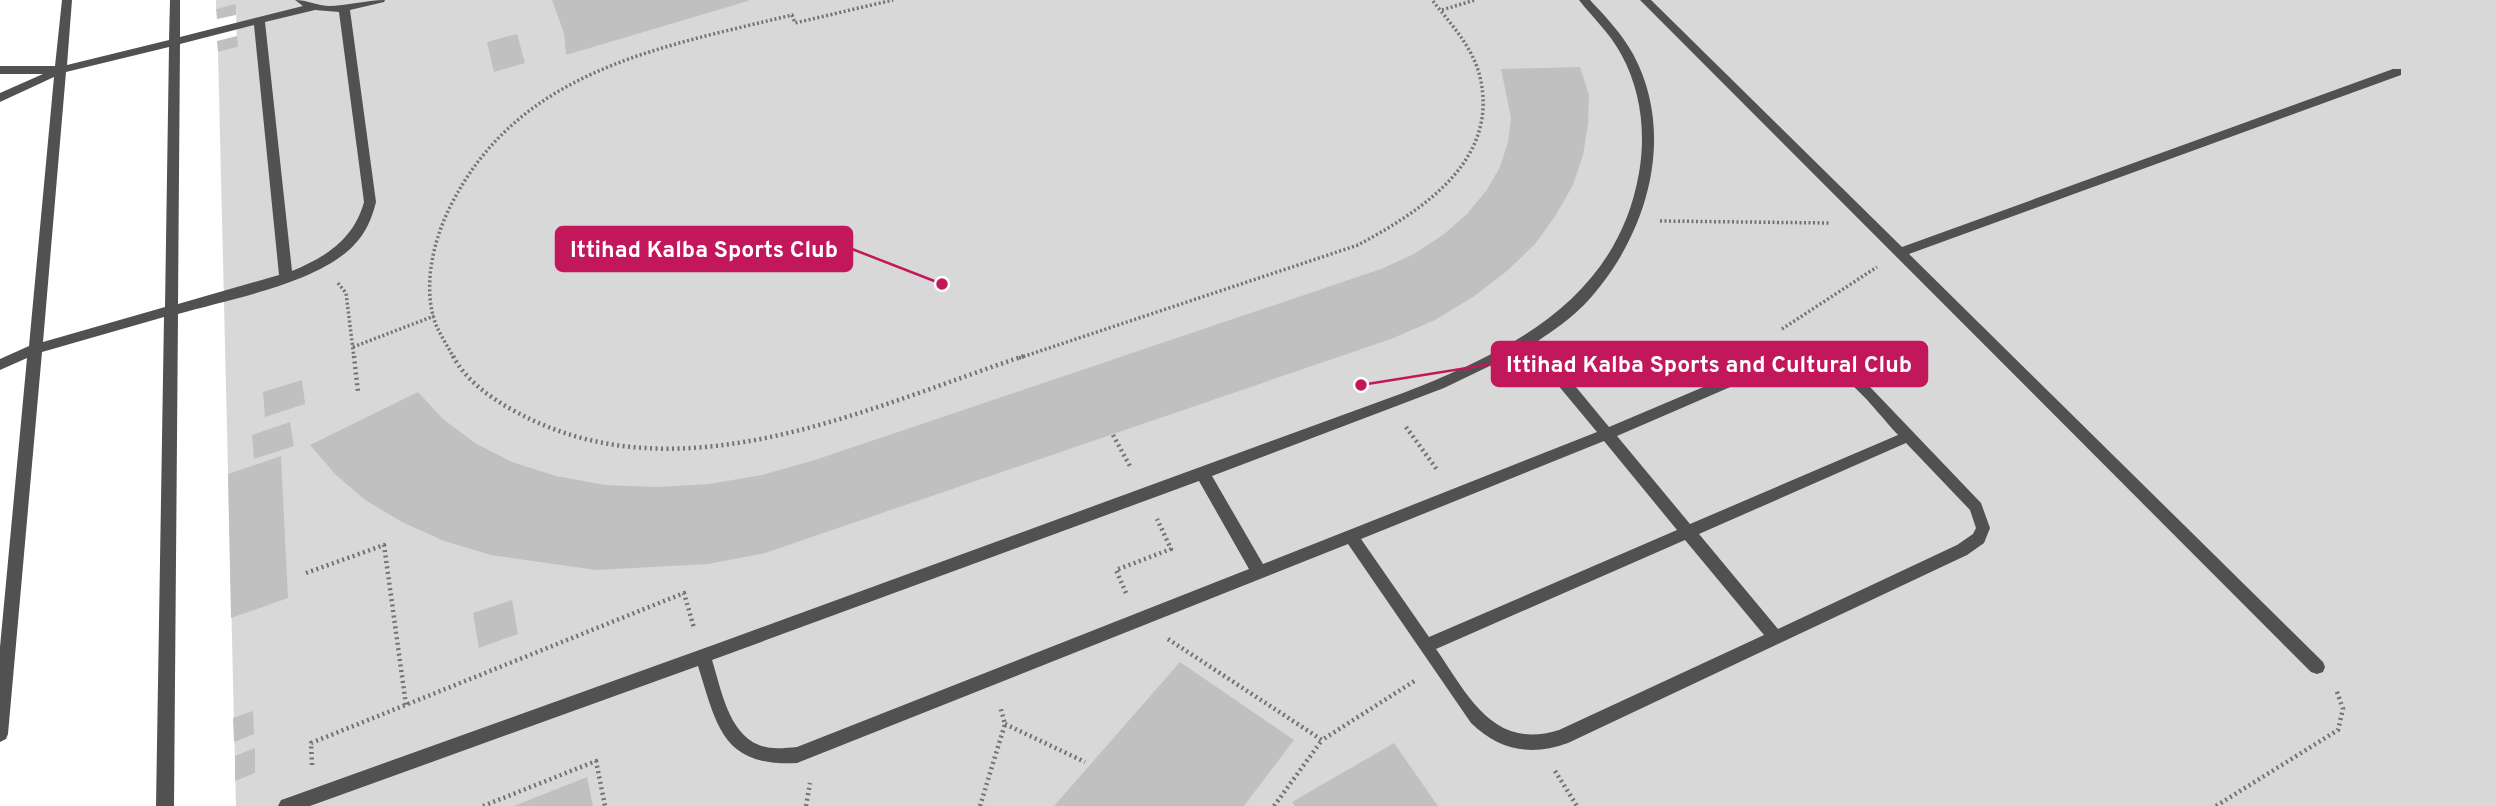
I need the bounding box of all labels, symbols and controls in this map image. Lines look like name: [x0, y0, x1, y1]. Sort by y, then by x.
callout: Ittihad Kalba Sports Club: [556, 227, 852, 271]
text: Ittihad Kalba Sports Club: [570, 237, 838, 266]
callout: Ittihad Kalba Sports and Cultural Club: [1492, 342, 1927, 386]
text: Ittihad Kalba Sports and Cultural Club: [1506, 352, 1912, 381]

